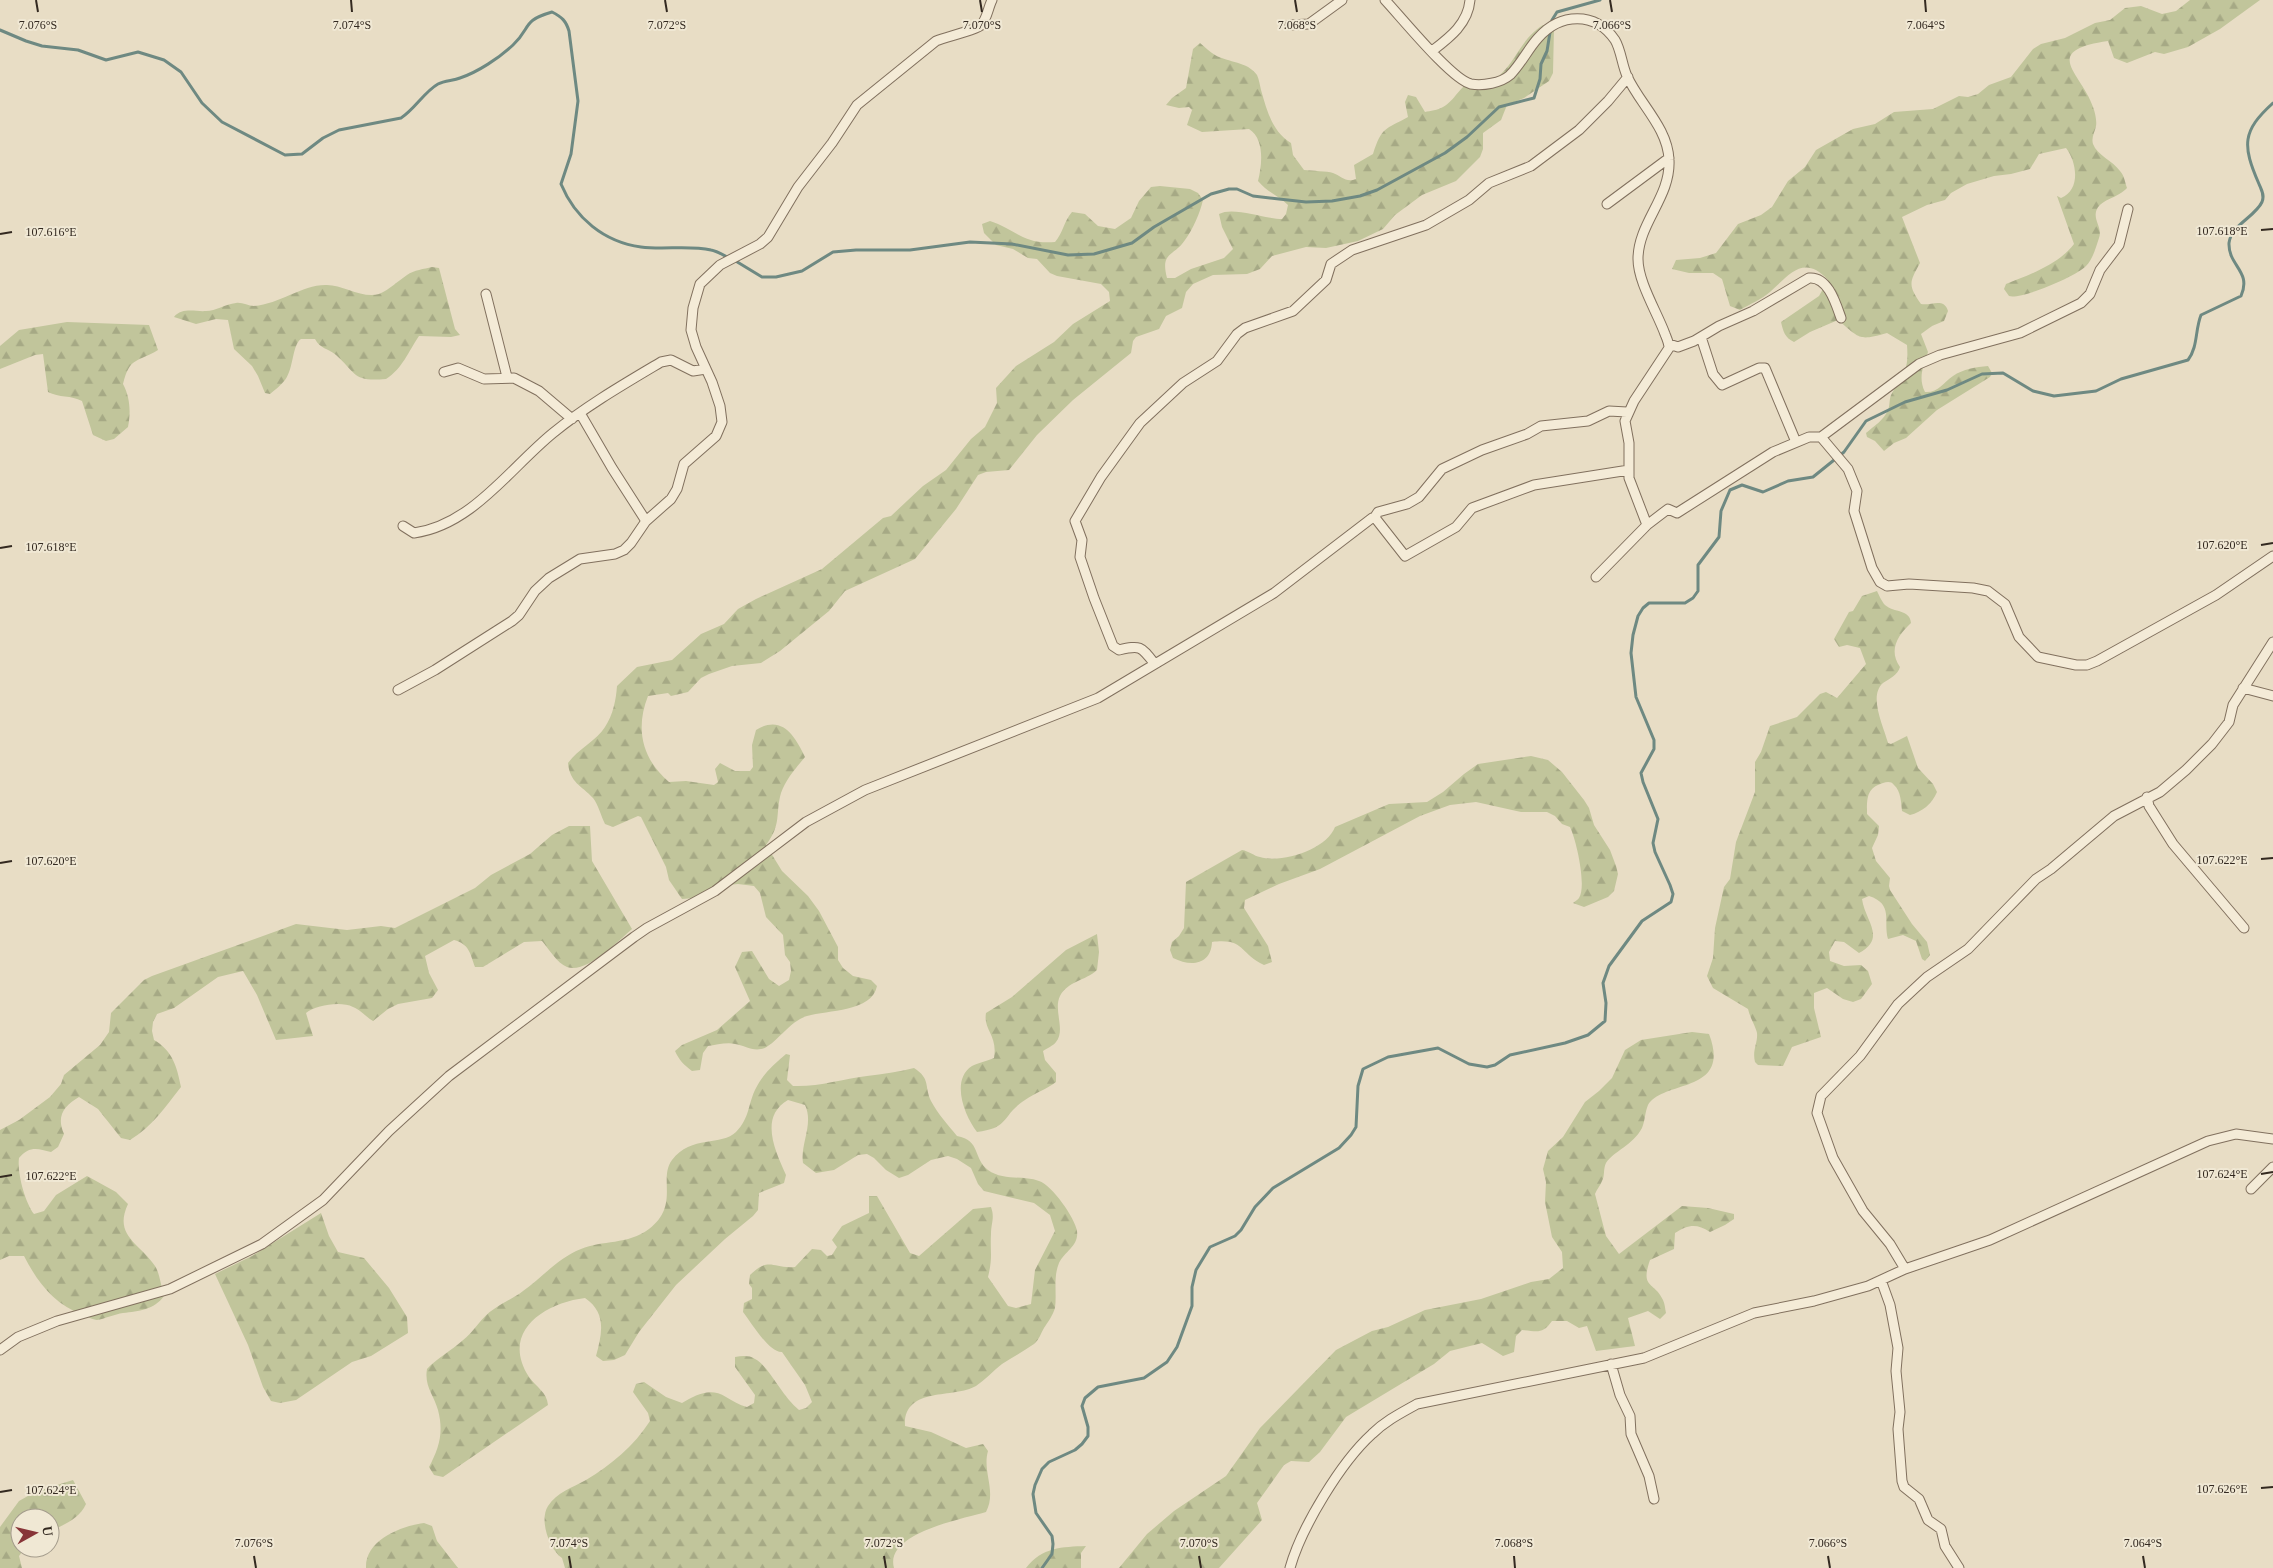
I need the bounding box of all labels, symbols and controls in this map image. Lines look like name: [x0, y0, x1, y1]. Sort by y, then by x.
text: 7.076°S: [19, 18, 57, 32]
text: 7.074°S: [333, 18, 371, 32]
text: 7.072°S: [648, 18, 686, 32]
text: 7.070°S: [963, 18, 1001, 32]
text: 7.068°S: [1278, 18, 1316, 32]
text: 7.066°S: [1593, 18, 1631, 32]
text: 7.064°S: [1907, 18, 1945, 32]
text: 107.618°E: [2196, 224, 2248, 238]
text: 107.616°E: [25, 225, 77, 239]
text: 107.620°E: [2196, 538, 2248, 552]
text: 107.618°E: [25, 540, 77, 554]
text: 107.622°E: [2196, 853, 2248, 867]
text: 107.620°E: [25, 854, 77, 868]
text: 107.624°E: [2196, 1167, 2248, 1181]
text: 107.622°E: [25, 1169, 77, 1183]
text: 107.626°E: [2196, 1482, 2248, 1496]
text: 107.624°E: [25, 1483, 77, 1497]
north arrow: [10, 1508, 60, 1558]
text: U: [39, 1525, 56, 1537]
text: 7.076°S: [235, 1536, 273, 1550]
text: 7.074°S: [550, 1536, 588, 1550]
text: 7.072°S: [865, 1536, 903, 1550]
text: 7.070°S: [1180, 1536, 1218, 1550]
text: 7.068°S: [1495, 1536, 1533, 1550]
text: 7.066°S: [1809, 1536, 1847, 1550]
text: 7.064°S: [2124, 1536, 2162, 1550]

